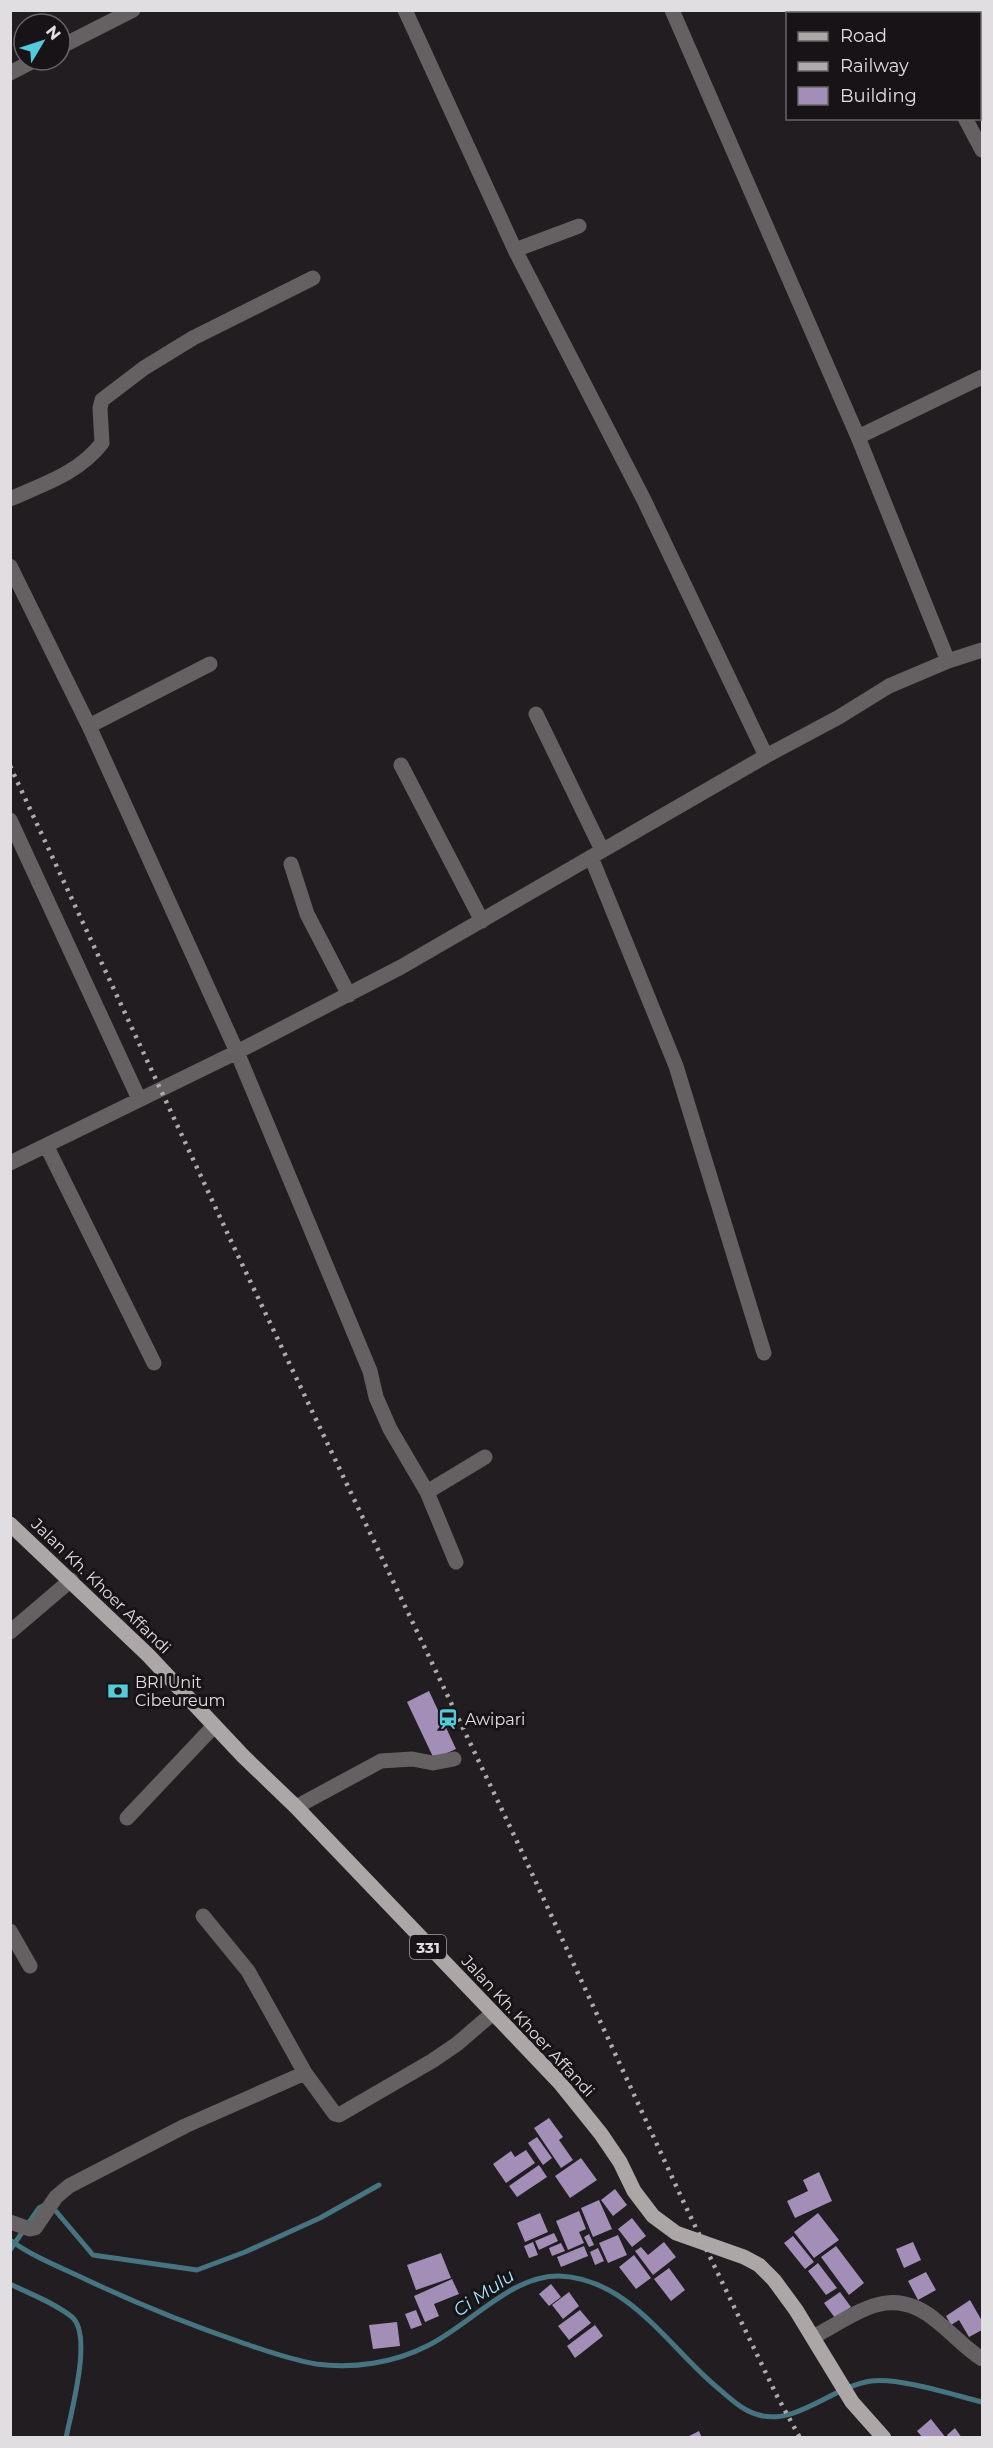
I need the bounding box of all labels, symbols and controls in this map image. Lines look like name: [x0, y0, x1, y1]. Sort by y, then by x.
north arrow: [12, 12, 72, 72]
legend: [786, 12, 981, 120]
text: N: [42, 22, 65, 44]
text: Road: [840, 25, 887, 47]
text: Railway: [840, 55, 909, 77]
text: Building: [840, 85, 917, 107]
street label: Jalan Kh. Khoer Affandi: [27, 1514, 175, 1657]
place label: BRI Unit Cibeureum: [135, 1673, 226, 1710]
bank icon: BRI Unit Cibeureum: [106, 1679, 130, 1703]
station icon: Awipari: [436, 1707, 460, 1731]
place label: Awipari: [465, 1710, 525, 1729]
road number: 331: [410, 1935, 446, 1959]
street label: Jalan Kh. Khoer Affandi: [457, 1951, 598, 2101]
water label: Ci Mulu: [449, 2265, 519, 2321]

